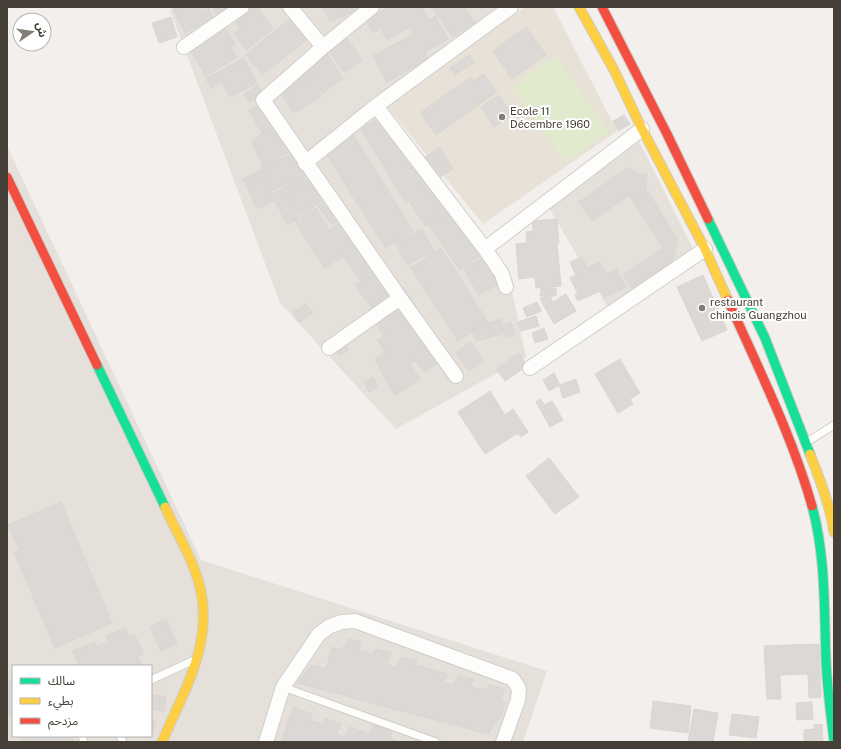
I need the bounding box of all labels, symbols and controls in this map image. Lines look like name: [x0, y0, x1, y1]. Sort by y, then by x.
north arrow: [12, 12, 52, 52]
text: ش: [33, 21, 49, 39]
place label: Ecole 11 Décembre 1960: [510, 105, 590, 130]
marker: Ecole 11 Décembre 1960: [497, 112, 507, 122]
place label: restaurant chinois Guangzhou: [710, 296, 807, 321]
marker: restaurant chinois Guangzhou: [697, 303, 707, 313]
legend: [12, 665, 152, 737]
text: سالك: [48, 674, 75, 688]
text: بطيء: [48, 694, 74, 711]
text: مزدحم: [48, 714, 78, 730]

